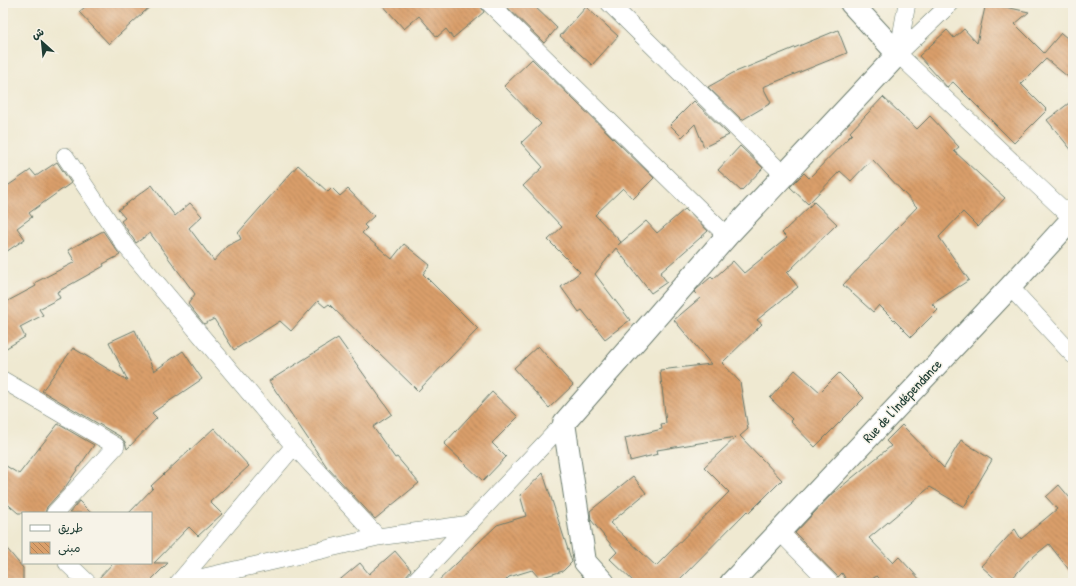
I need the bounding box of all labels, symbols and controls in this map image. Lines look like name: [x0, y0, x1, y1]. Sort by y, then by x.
north arrow: [22, 22, 62, 62]
text: ش: [29, 24, 46, 42]
street label: Rue de l'Indépendance: [858, 354, 946, 447]
legend: [22, 512, 152, 564]
text: طريق: [58, 519, 83, 536]
text: مبنى: [58, 539, 81, 556]

